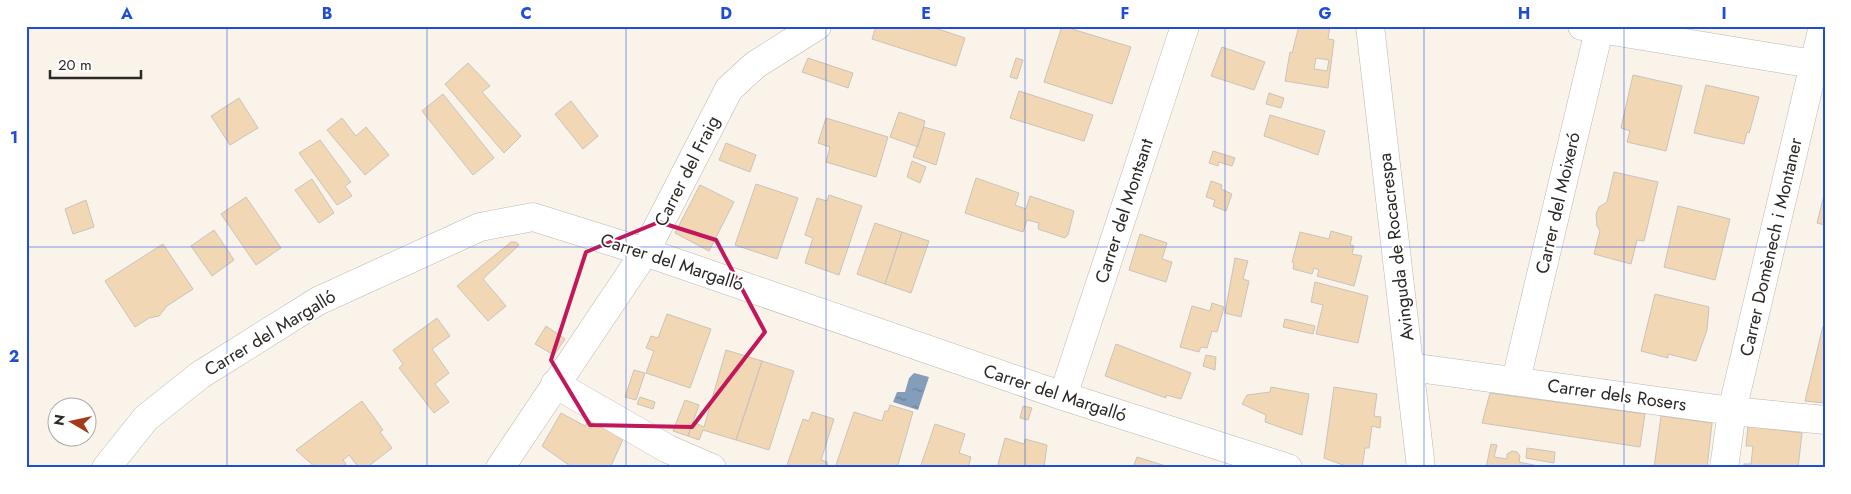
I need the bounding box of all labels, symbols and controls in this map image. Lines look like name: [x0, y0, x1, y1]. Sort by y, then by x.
text: A: [120, 2, 133, 25]
text: B: [322, 2, 332, 25]
text: C: [520, 2, 532, 25]
text: D: [720, 2, 732, 25]
text: E: [921, 2, 931, 25]
text: F: [1121, 2, 1129, 25]
text: G: [1318, 2, 1332, 25]
text: H: [1518, 2, 1530, 25]
text: I: [1721, 2, 1727, 25]
scale bar: [50, 48, 141, 80]
text: 20 m: [58, 54, 92, 76]
street label: Carrer del Fraig: [648, 111, 726, 231]
text: 1: [10, 126, 18, 149]
street label: Carrer del Moixeró: [1529, 130, 1587, 276]
street label: Carrer del Montsant: [1088, 135, 1160, 287]
street label: Carrer Domènech i Montaner: [1733, 135, 1809, 359]
street label: Avinguda de Rocacrespa: [1372, 152, 1420, 342]
street label: Carrer del Margalló: [597, 227, 747, 297]
street label: Carrer del Margalló: [199, 283, 341, 383]
text: 2: [9, 345, 19, 368]
street label: Carrer del Margalló: [980, 358, 1130, 428]
street label: Carrer dels Rosers: [1546, 372, 1688, 418]
north arrow: [48, 396, 98, 446]
text: N: [48, 413, 70, 427]

